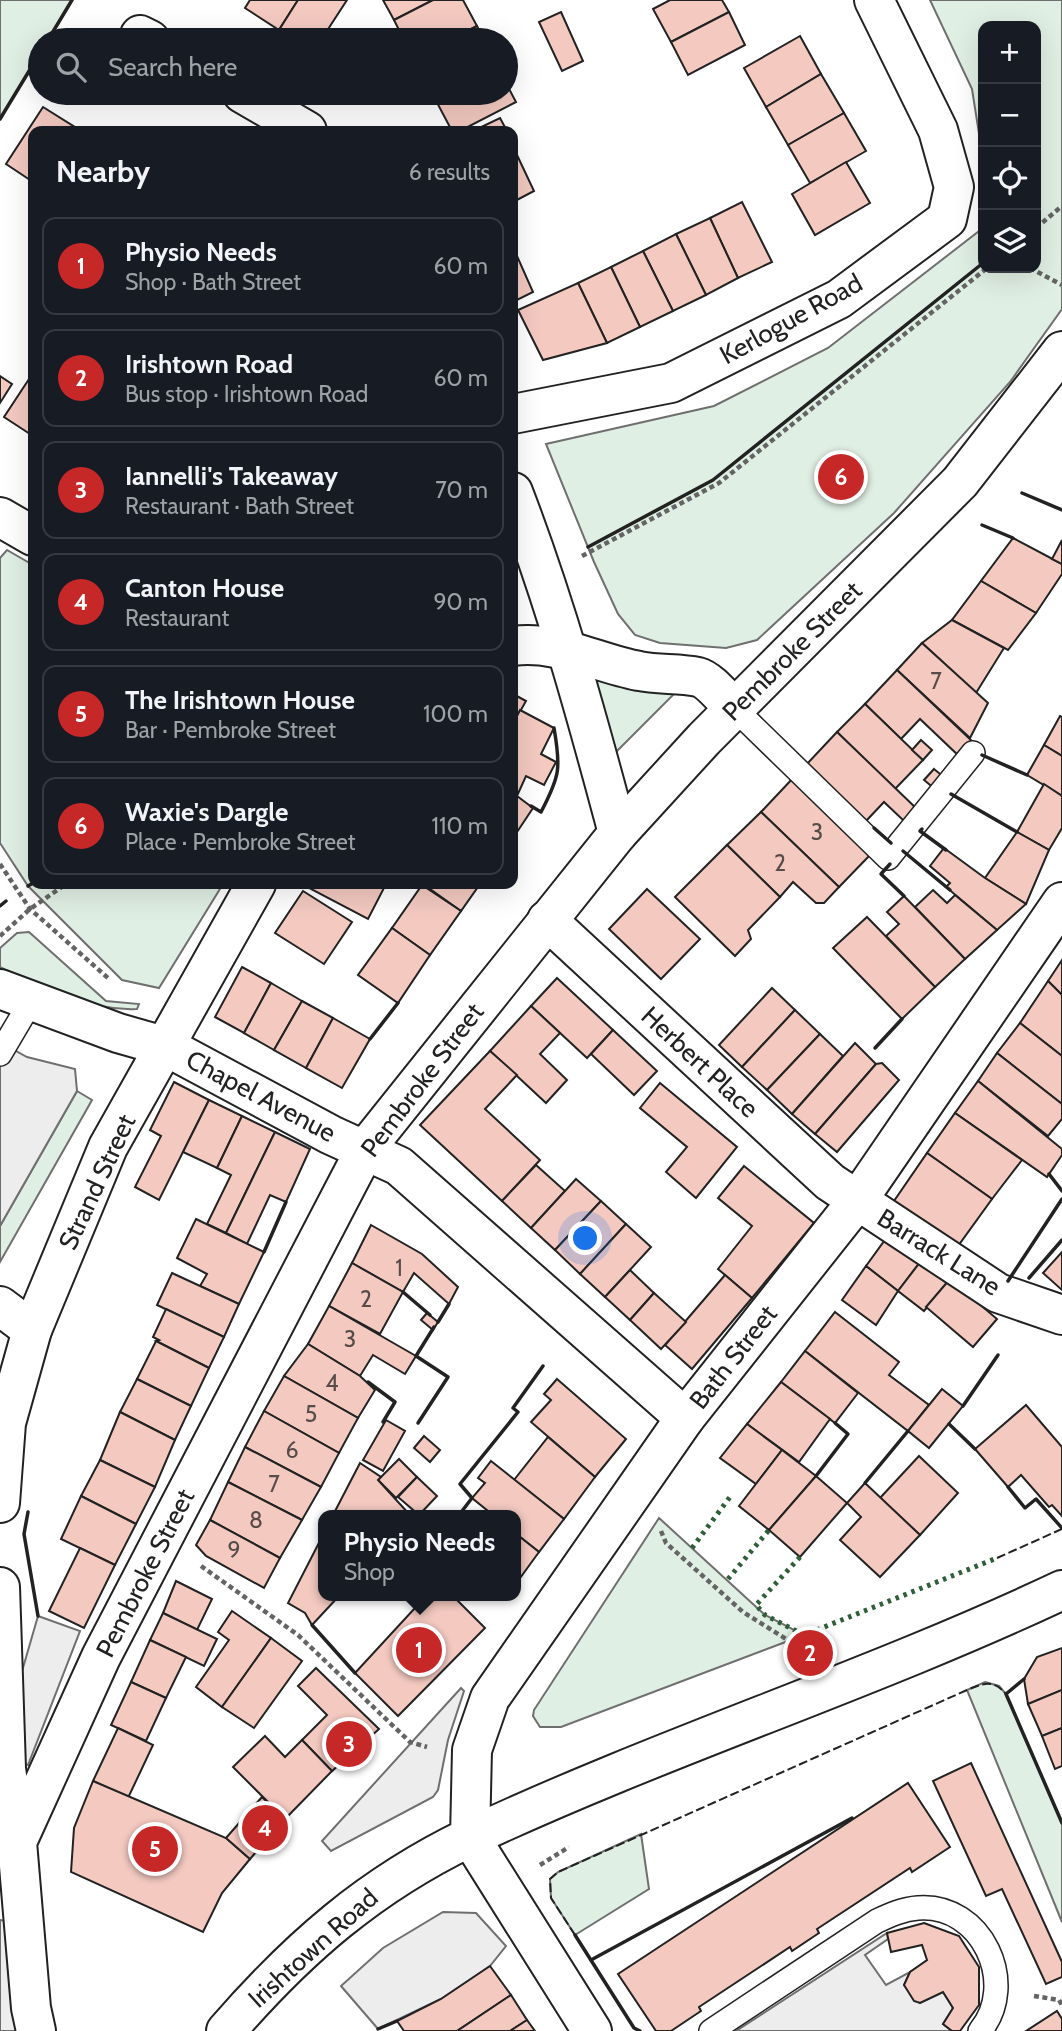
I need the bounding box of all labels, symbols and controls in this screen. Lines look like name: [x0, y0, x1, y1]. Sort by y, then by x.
map controls: [978, 21, 1041, 273]
button: +: [978, 21, 1041, 84]
search box: [28, 28, 518, 105]
icon: search: [52, 48, 90, 86]
text: Search here: [108, 51, 237, 83]
button: −: [978, 84, 1041, 147]
button: locate: [978, 147, 1041, 210]
text: Nearby: [56, 153, 150, 190]
text: 6 results: [409, 158, 490, 186]
button: layers: [978, 210, 1041, 273]
text: Physio Needs: [125, 236, 277, 268]
text: 1: [77, 252, 85, 280]
text: 60 m: [434, 252, 488, 280]
street label: Kerlogue Road: [714, 267, 868, 371]
text: Shop · Bath Street: [125, 268, 301, 296]
text: Irishtown Road: [125, 348, 293, 380]
text: 2: [75, 364, 87, 392]
text: 60 m: [434, 364, 488, 392]
text: Bus stop · Irishtown Road: [125, 380, 368, 408]
pin: 6: [818, 451, 864, 503]
text: Iannelli's Takeaway: [125, 460, 338, 492]
text: 3: [75, 476, 87, 504]
text: 70 m: [435, 476, 488, 504]
text: Restaurant · Bath Street: [125, 492, 354, 520]
text: Canton House: [125, 572, 284, 604]
street label: Pembroke Street: [716, 574, 869, 727]
text: 4: [74, 588, 88, 616]
text: 90 m: [434, 588, 488, 616]
text: Restaurant: [125, 604, 229, 632]
house number: 7: [930, 667, 942, 695]
text: The Irishtown House: [125, 684, 355, 716]
text: 5: [75, 700, 87, 728]
text: 100 m: [423, 700, 488, 728]
text: Bar · Pembroke Street: [125, 716, 336, 744]
text: Waxie's Dargle: [125, 796, 288, 828]
text: 6: [75, 812, 87, 840]
text: 110 m: [432, 812, 488, 840]
house number: 3: [811, 818, 823, 846]
text: Place · Pembroke Street: [125, 828, 355, 856]
house number: 2: [774, 849, 786, 877]
street label: Pembroke Street: [354, 997, 490, 1163]
street label: Herbert Place: [635, 1000, 765, 1124]
street label: Chapel Avenue: [181, 1043, 341, 1149]
street label: Strand Street: [52, 1109, 142, 1255]
street label: Barrack Lane: [871, 1201, 1007, 1303]
your location: [568, 1221, 602, 1255]
house number: 1: [395, 1254, 403, 1282]
house number: 2: [360, 1285, 372, 1313]
street label: Bath Street: [682, 1298, 784, 1415]
house number: 3: [344, 1325, 356, 1353]
house number: 4: [325, 1369, 339, 1397]
house number: 5: [305, 1400, 317, 1428]
house number: 6: [285, 1436, 299, 1464]
house number: 7: [268, 1470, 280, 1498]
street label: Pembroke Street: [89, 1483, 201, 1662]
house number: 8: [249, 1506, 263, 1534]
popup: [318, 1510, 521, 1601]
text: Physio Needs: [344, 1526, 495, 1558]
house number: 9: [227, 1536, 241, 1564]
text: Shop: [344, 1558, 395, 1586]
pin: 1: [396, 1624, 442, 1676]
pin: 2: [787, 1627, 833, 1679]
pin: 3: [326, 1718, 372, 1770]
pin: 4: [242, 1802, 288, 1854]
pin: 5: [132, 1823, 178, 1875]
street label: Irishtown Road: [242, 1881, 384, 2015]

